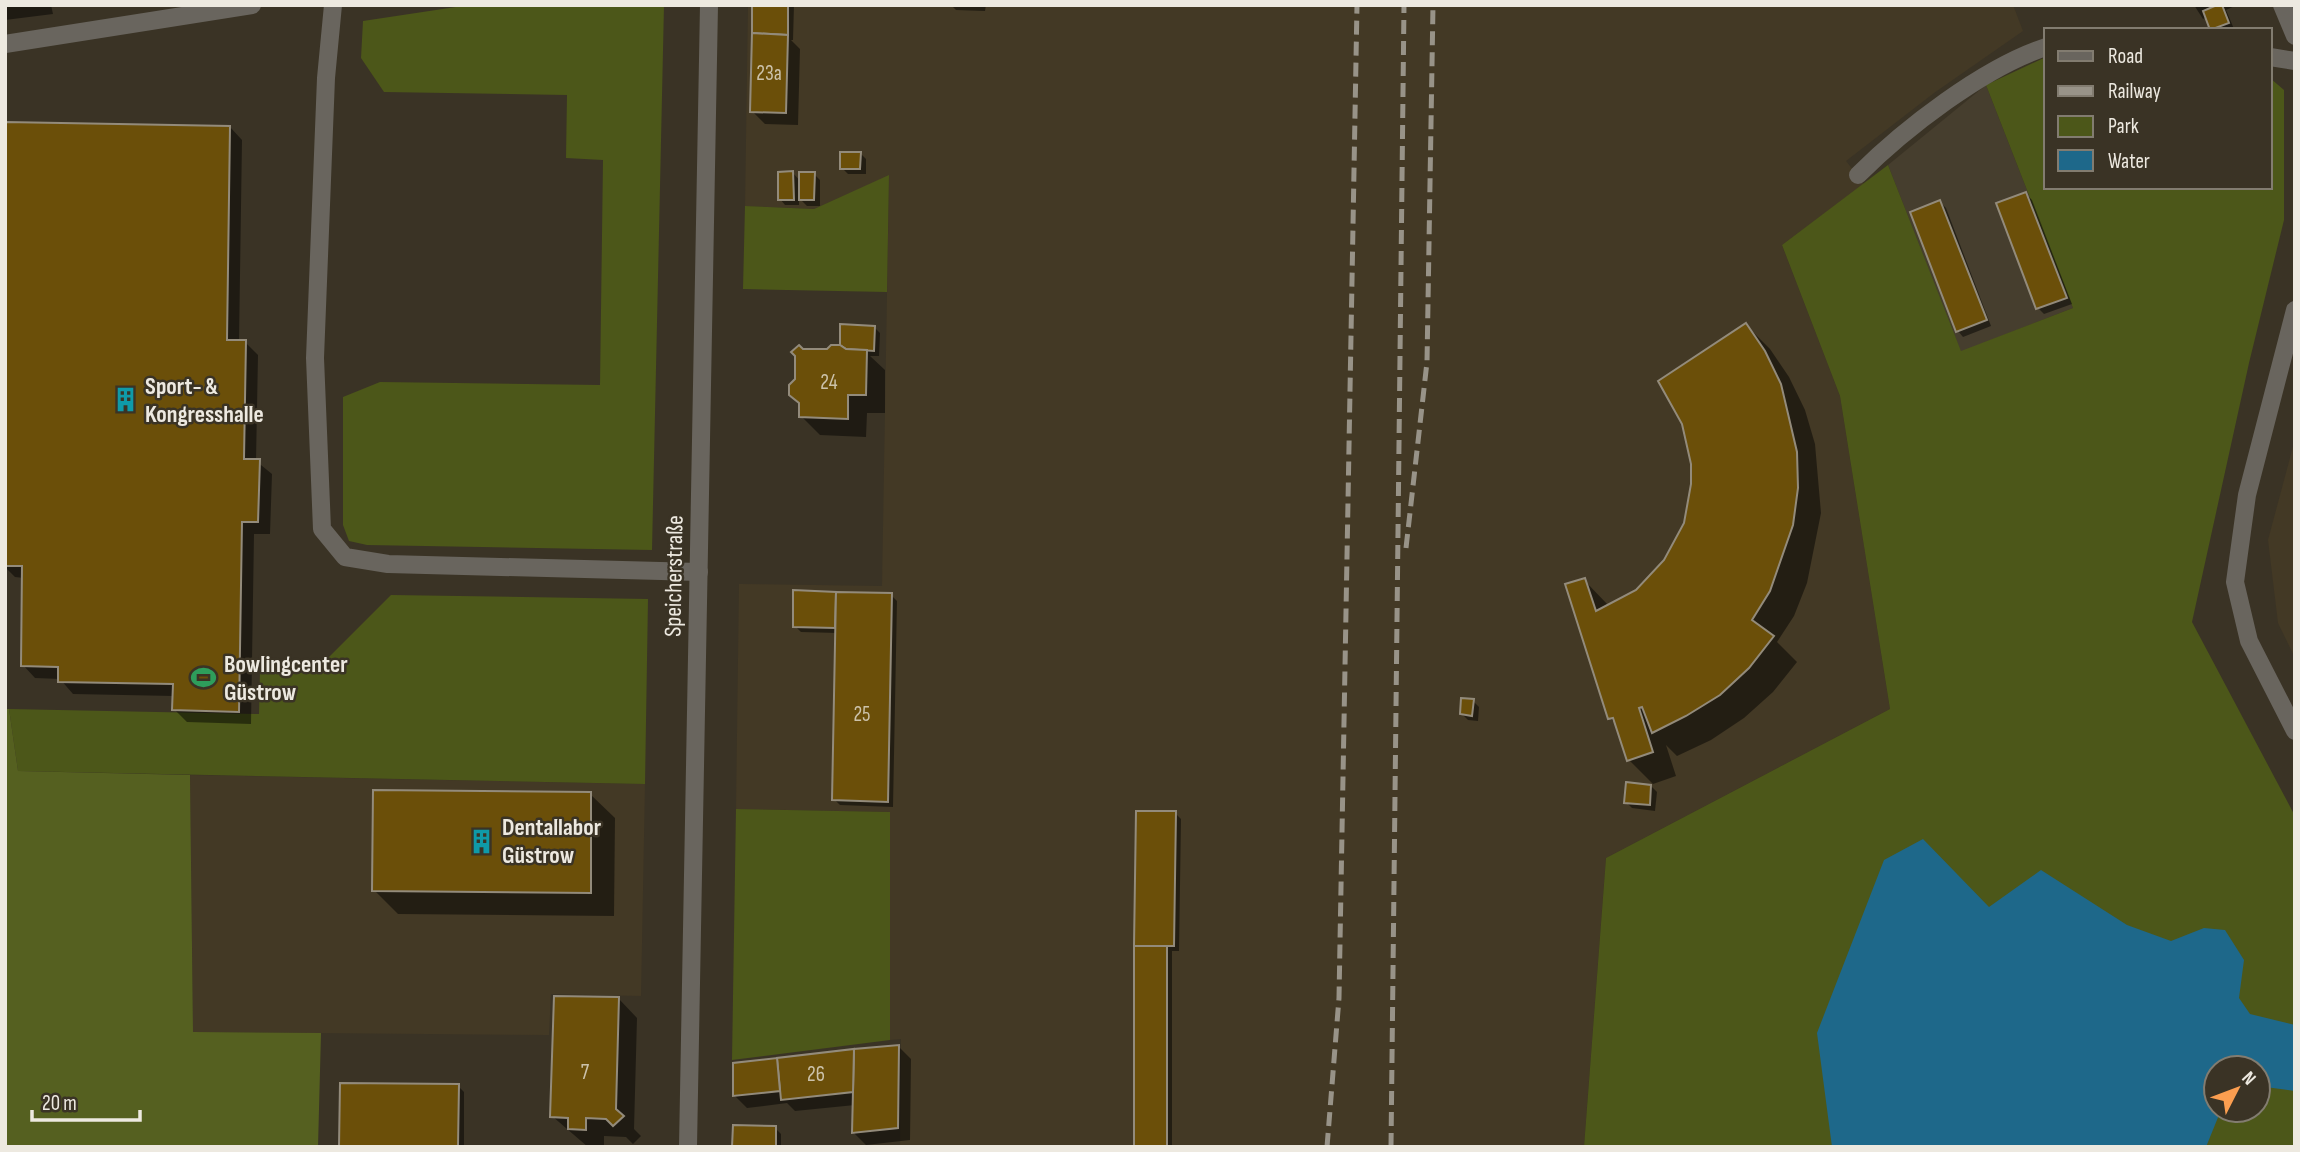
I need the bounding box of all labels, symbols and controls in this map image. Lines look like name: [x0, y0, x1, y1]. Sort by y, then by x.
legend: [2044, 28, 2272, 189]
text: Road: [2108, 44, 2143, 69]
house number: 23a: [756, 61, 782, 86]
text: Railway: [2108, 79, 2161, 104]
text: Park: [2108, 114, 2139, 139]
text: Water: [2108, 149, 2150, 174]
house number: 24: [820, 370, 838, 395]
place label: Sport- & Kongresshalle: [145, 372, 264, 429]
building icon: Sport- & Kongresshalle: [111, 386, 139, 414]
street label: Speicherstraße: [658, 515, 690, 637]
place label: Bowlingcenter Güstrow: [224, 650, 348, 707]
sports icon: Bowlingcenter Güstrow: [190, 664, 218, 692]
house number: 25: [853, 702, 871, 727]
place label: Dentallabor Güstrow: [502, 813, 602, 870]
building icon: Dentallabor Güstrow: [468, 827, 496, 855]
north arrow: [2202, 1054, 2272, 1124]
house number: 7: [581, 1060, 590, 1085]
house number: 26: [807, 1062, 825, 1087]
text: N: [2237, 1067, 2260, 1090]
scale bar: [32, 1078, 140, 1122]
text: 20 m: [42, 1091, 77, 1116]

